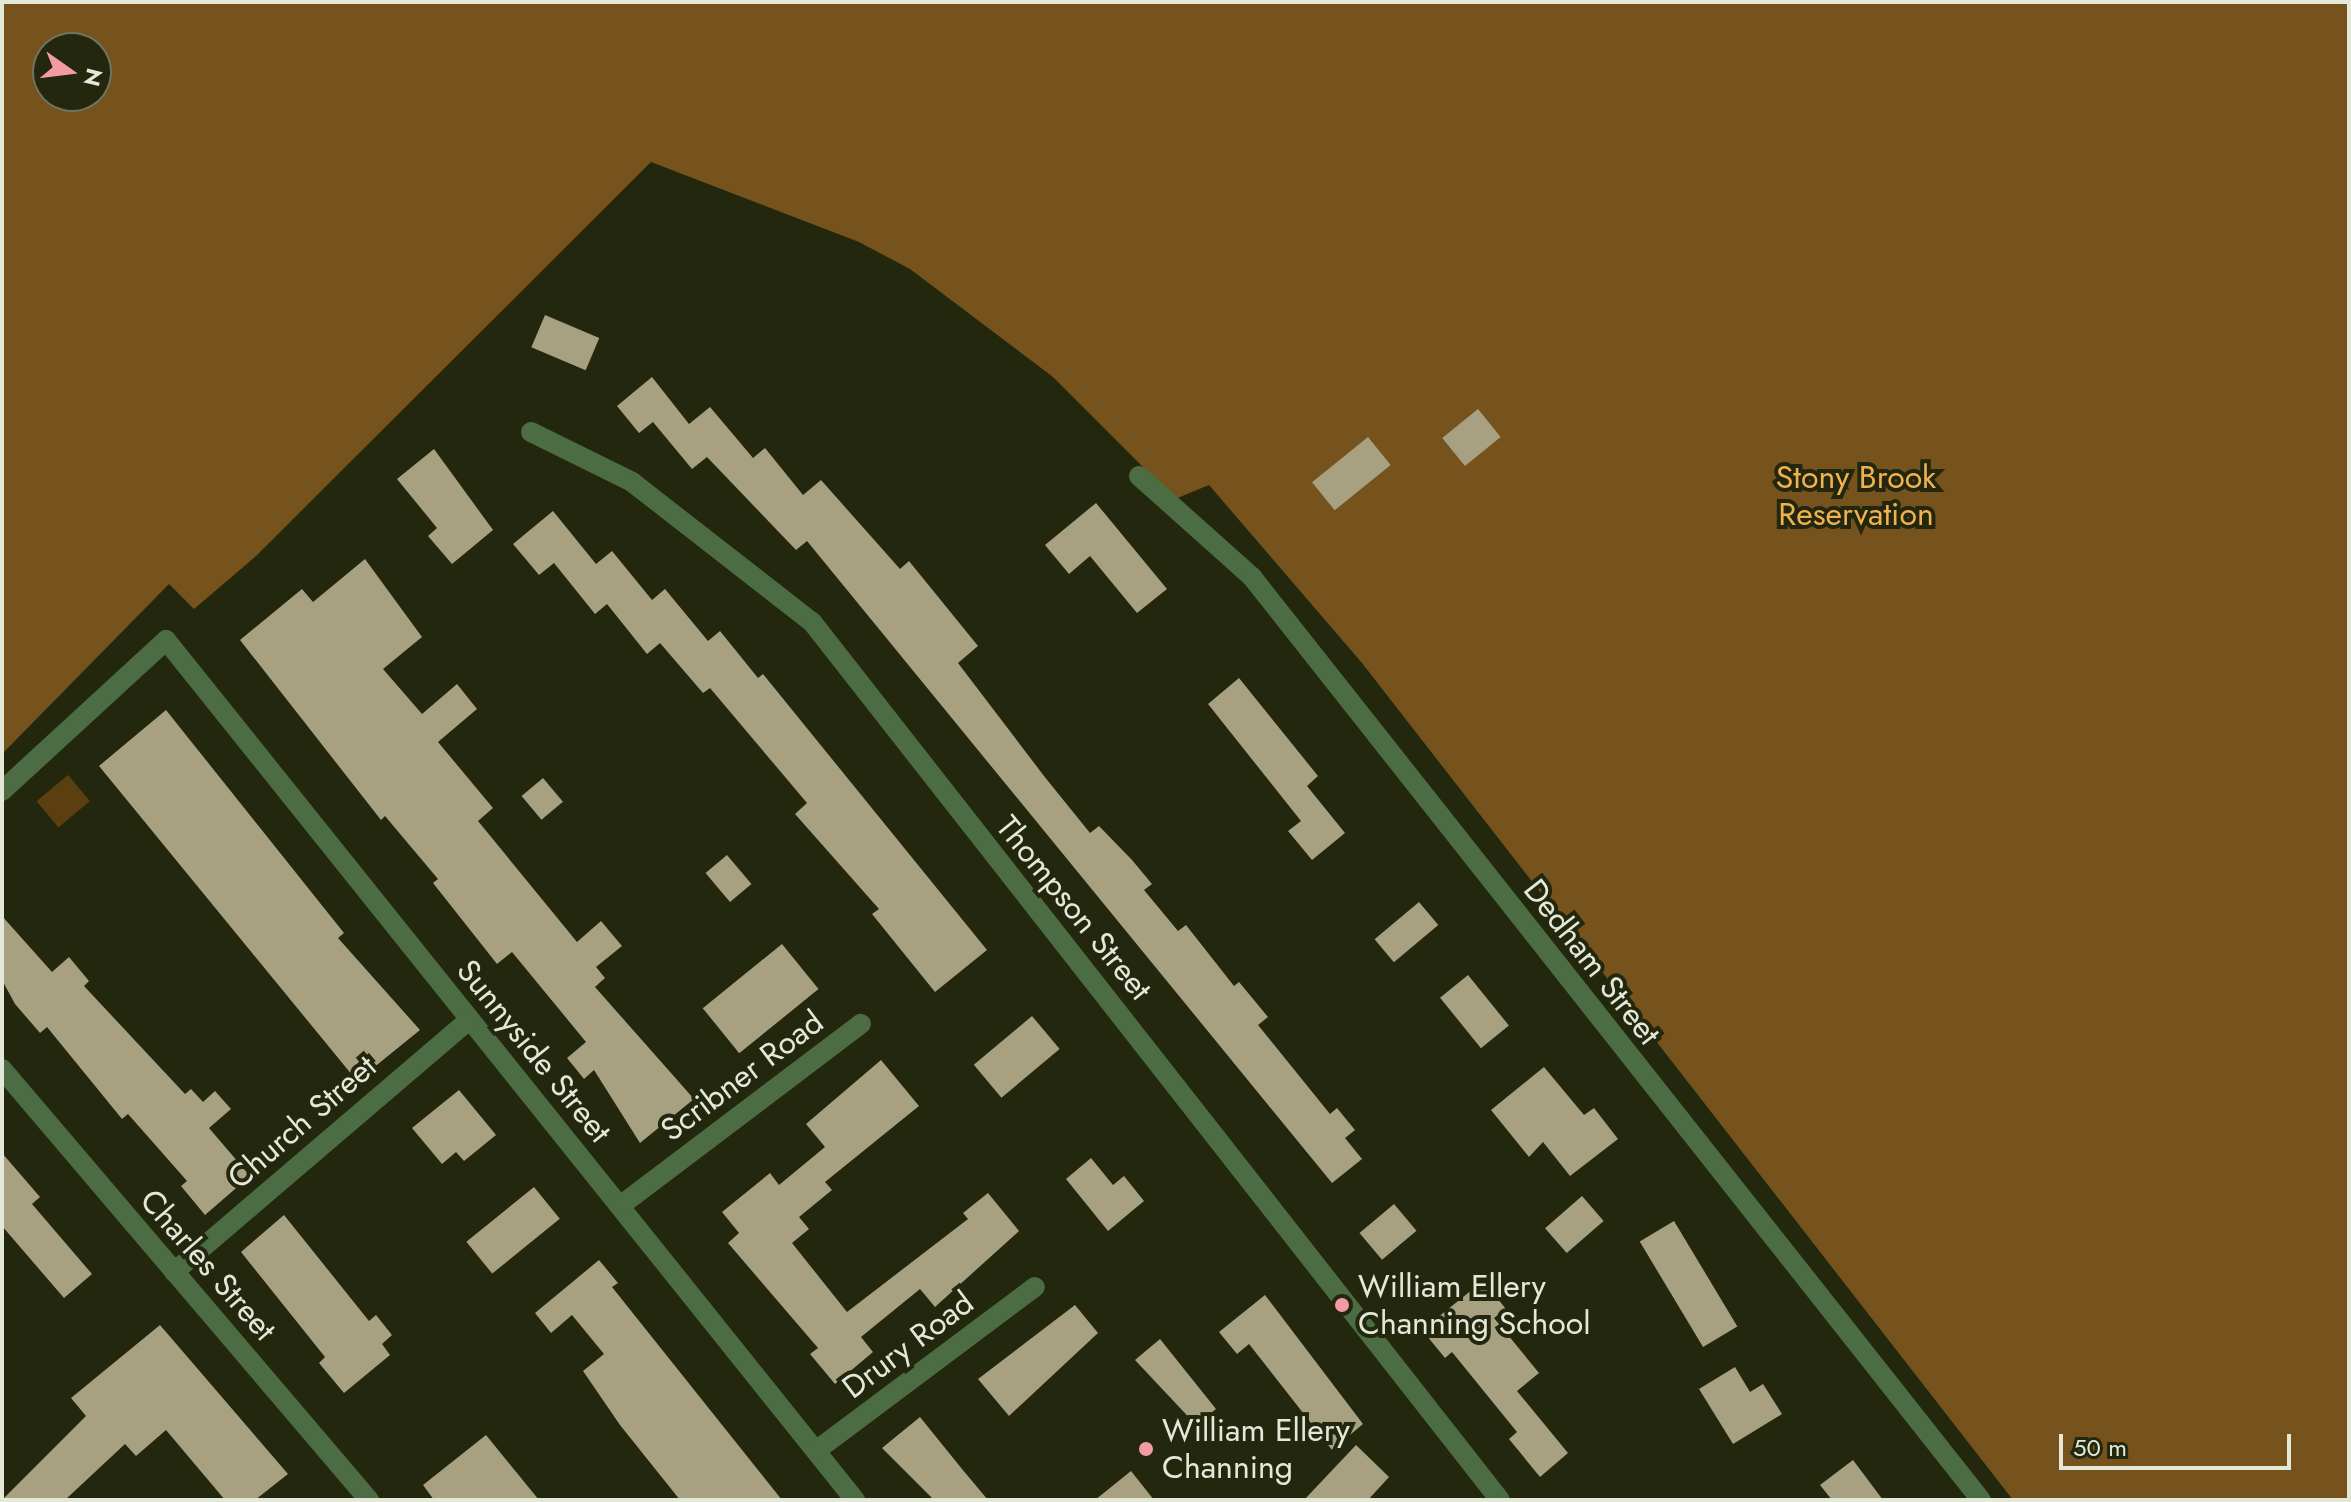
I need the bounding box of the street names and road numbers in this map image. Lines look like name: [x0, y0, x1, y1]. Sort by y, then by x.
street label: Thompson Street: [988, 808, 1160, 1008]
street label: Dedham Street: [1515, 872, 1669, 1052]
street label: Sunnyside Street: [449, 952, 619, 1150]
street label: Scribner Road: [653, 1003, 831, 1149]
street label: Church Street: [220, 1047, 384, 1197]
street label: Charles Street: [132, 1182, 284, 1348]
street label: Drury Road: [835, 1283, 981, 1407]

